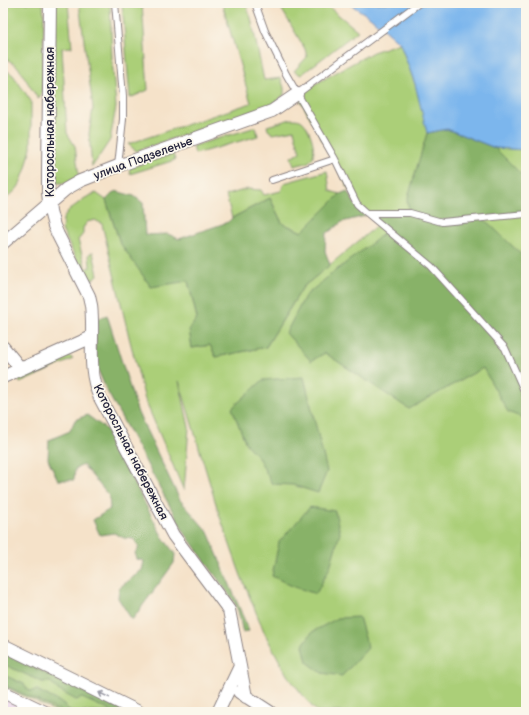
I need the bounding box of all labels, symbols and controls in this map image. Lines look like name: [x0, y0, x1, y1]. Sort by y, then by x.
street label: Которосльная набережная: [43, 46, 58, 197]
street label: улица Подзеленье: [92, 134, 195, 183]
street label: Которосльная набережная: [90, 382, 172, 523]
one-way arrow: [99, 691, 111, 698]

